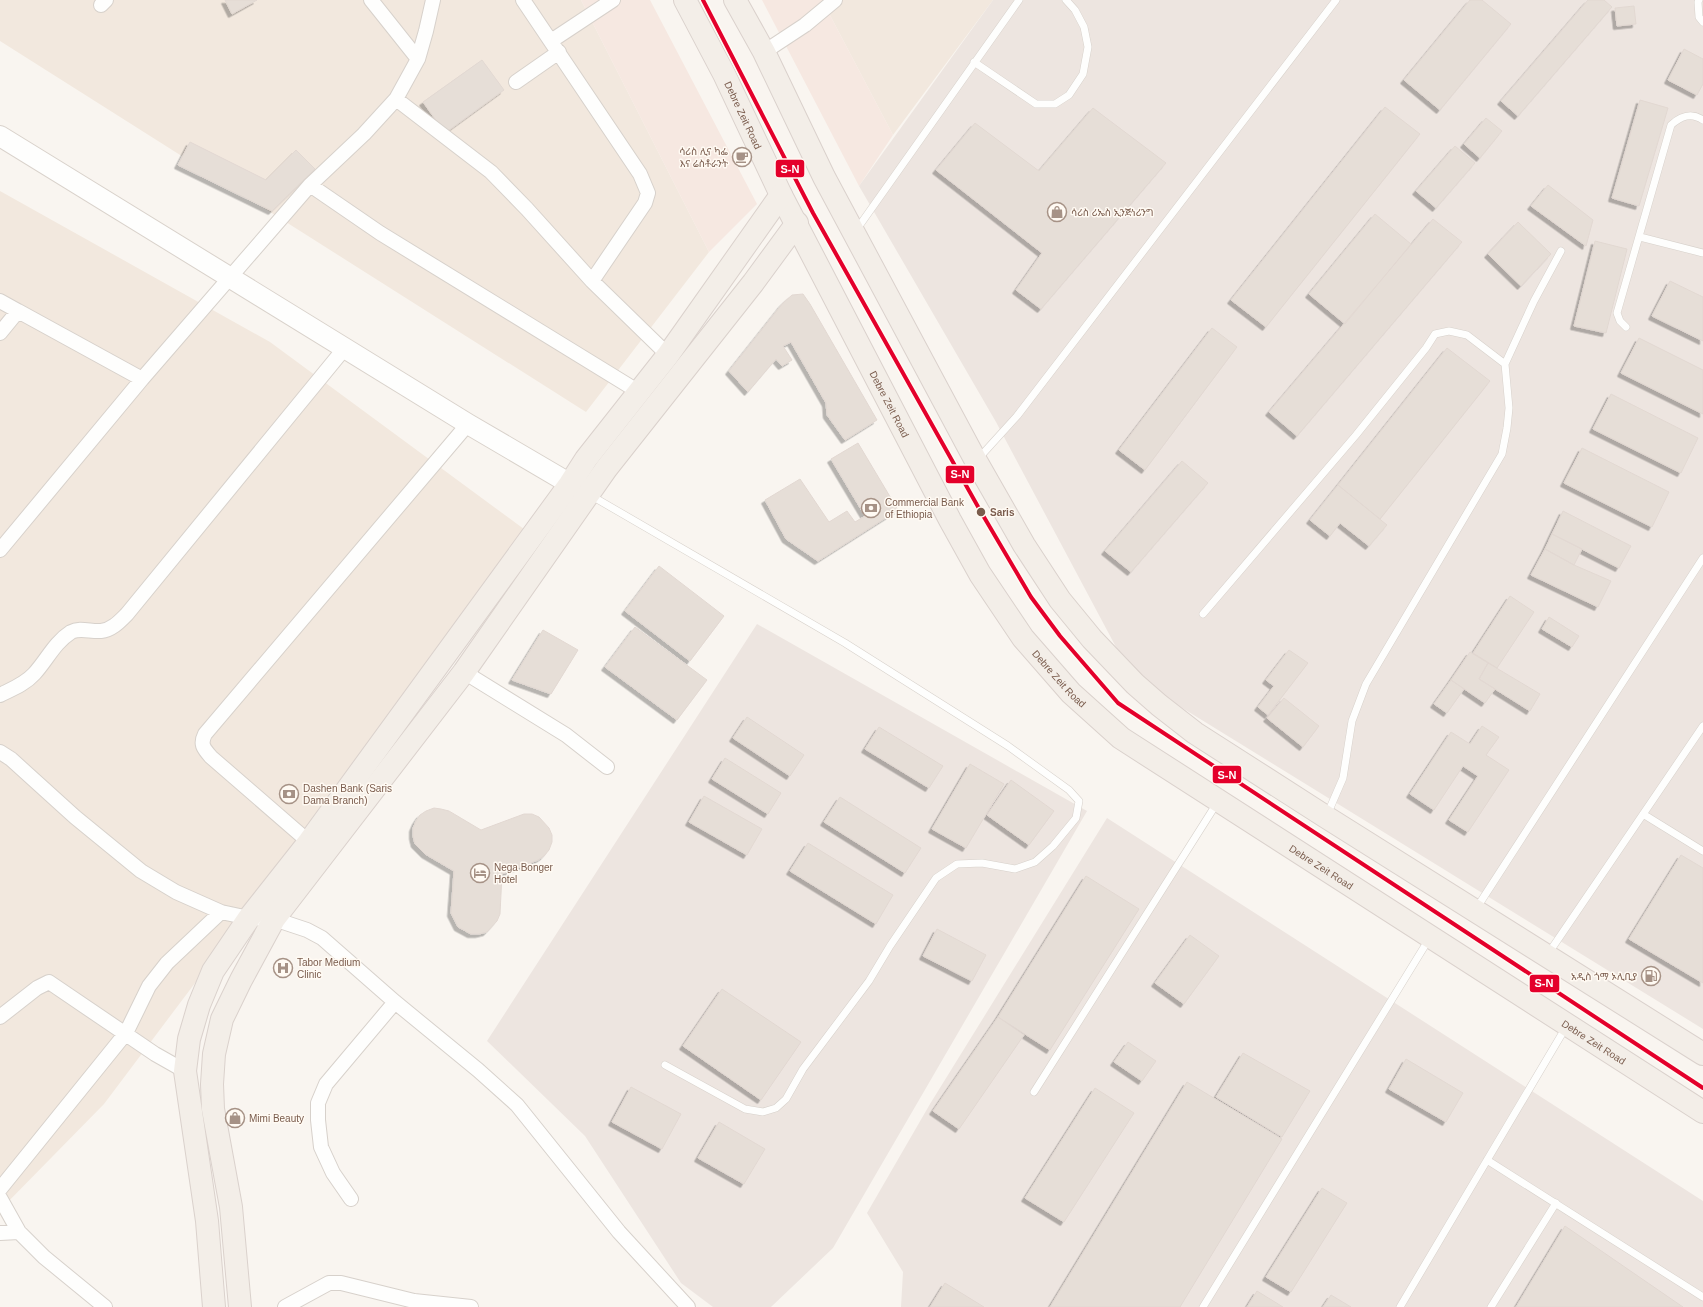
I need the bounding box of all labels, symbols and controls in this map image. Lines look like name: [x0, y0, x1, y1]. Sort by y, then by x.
street label: Debre Zeit Road: [723, 79, 764, 151]
place label: ሳሪስ ሊና ካፌ እና ሬስቶራንት: [679, 146, 729, 169]
cafe icon: ሳሪስ ሊና ካፌ እና ሬስቶራንት: [731, 146, 753, 168]
line badge: S-N: [775, 159, 805, 178]
text: S-N: [781, 163, 800, 175]
shop icon: ሳሪስ ሪኤስ ኢንጅነሪንግ: [1046, 201, 1068, 223]
place label: ሳሪስ ሪኤስ ኢንጅነሪንግ: [1071, 207, 1153, 218]
street label: Debre Zeit Road: [868, 369, 912, 439]
line badge: S-N: [945, 465, 975, 484]
text: S-N: [951, 468, 970, 480]
bank icon: Commercial Bank of Ethiopia: [860, 497, 882, 519]
place label: Commercial Bank of Ethiopia: [885, 497, 965, 520]
marker: Saris: [975, 506, 987, 518]
place label: Saris: [990, 507, 1015, 518]
street label: Debre Zeit Road: [1030, 648, 1088, 709]
line badge: S-N: [1212, 765, 1242, 784]
text: S-N: [1218, 769, 1237, 781]
bank icon: Dashen Bank (Saris Dama Branch): [278, 783, 300, 805]
place label: Dashen Bank (Saris Dama Branch): [303, 783, 392, 806]
street label: Debre Zeit Road: [1287, 842, 1355, 891]
hotel icon: Nega Bonger Hotel: [469, 862, 491, 884]
place label: Nega Bonger Hotel: [494, 862, 554, 885]
hospital icon: Tabor Medium Clinic: [272, 957, 294, 979]
place label: Tabor Medium Clinic: [297, 957, 360, 980]
fuel station icon: አዲስ ጎማ ኦሊቢያ: [1640, 965, 1662, 987]
place label: አዲስ ጎማ ኦሊቢያ: [1571, 971, 1637, 982]
line badge: S-N: [1529, 974, 1560, 993]
text: S-N: [1535, 977, 1554, 989]
street label: Debre Zeit Road: [1560, 1017, 1628, 1066]
shop icon: Mimi Beauty: [224, 1107, 246, 1129]
place label: Mimi Beauty: [249, 1113, 304, 1124]

